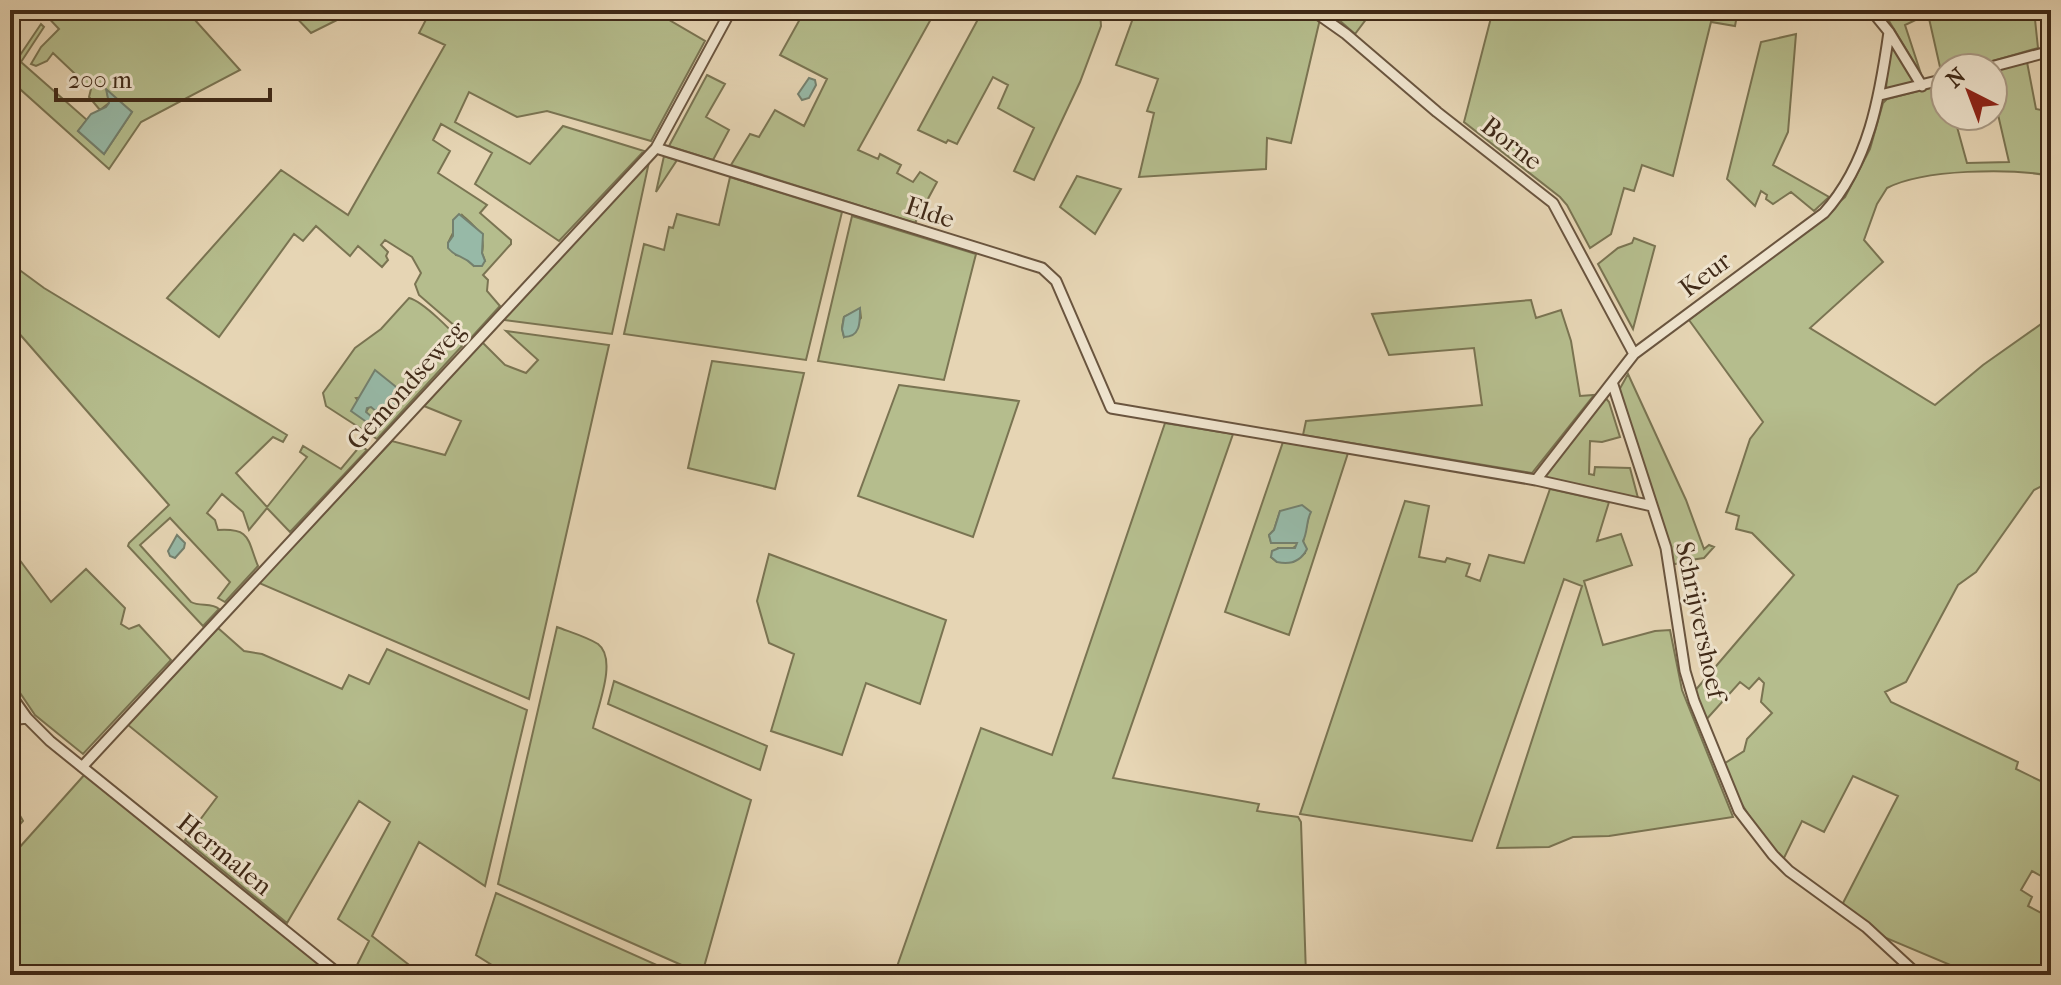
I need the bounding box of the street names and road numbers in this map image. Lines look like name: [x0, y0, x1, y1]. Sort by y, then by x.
street label: Borne: [1475, 110, 1548, 177]
street label: Elde: [901, 190, 958, 235]
street label: Keur: [1673, 245, 1737, 304]
street label: Gemondseweg: [340, 314, 473, 456]
street label: Schrijvershoef: [1669, 539, 1733, 707]
street label: Hermalen: [171, 807, 278, 902]

